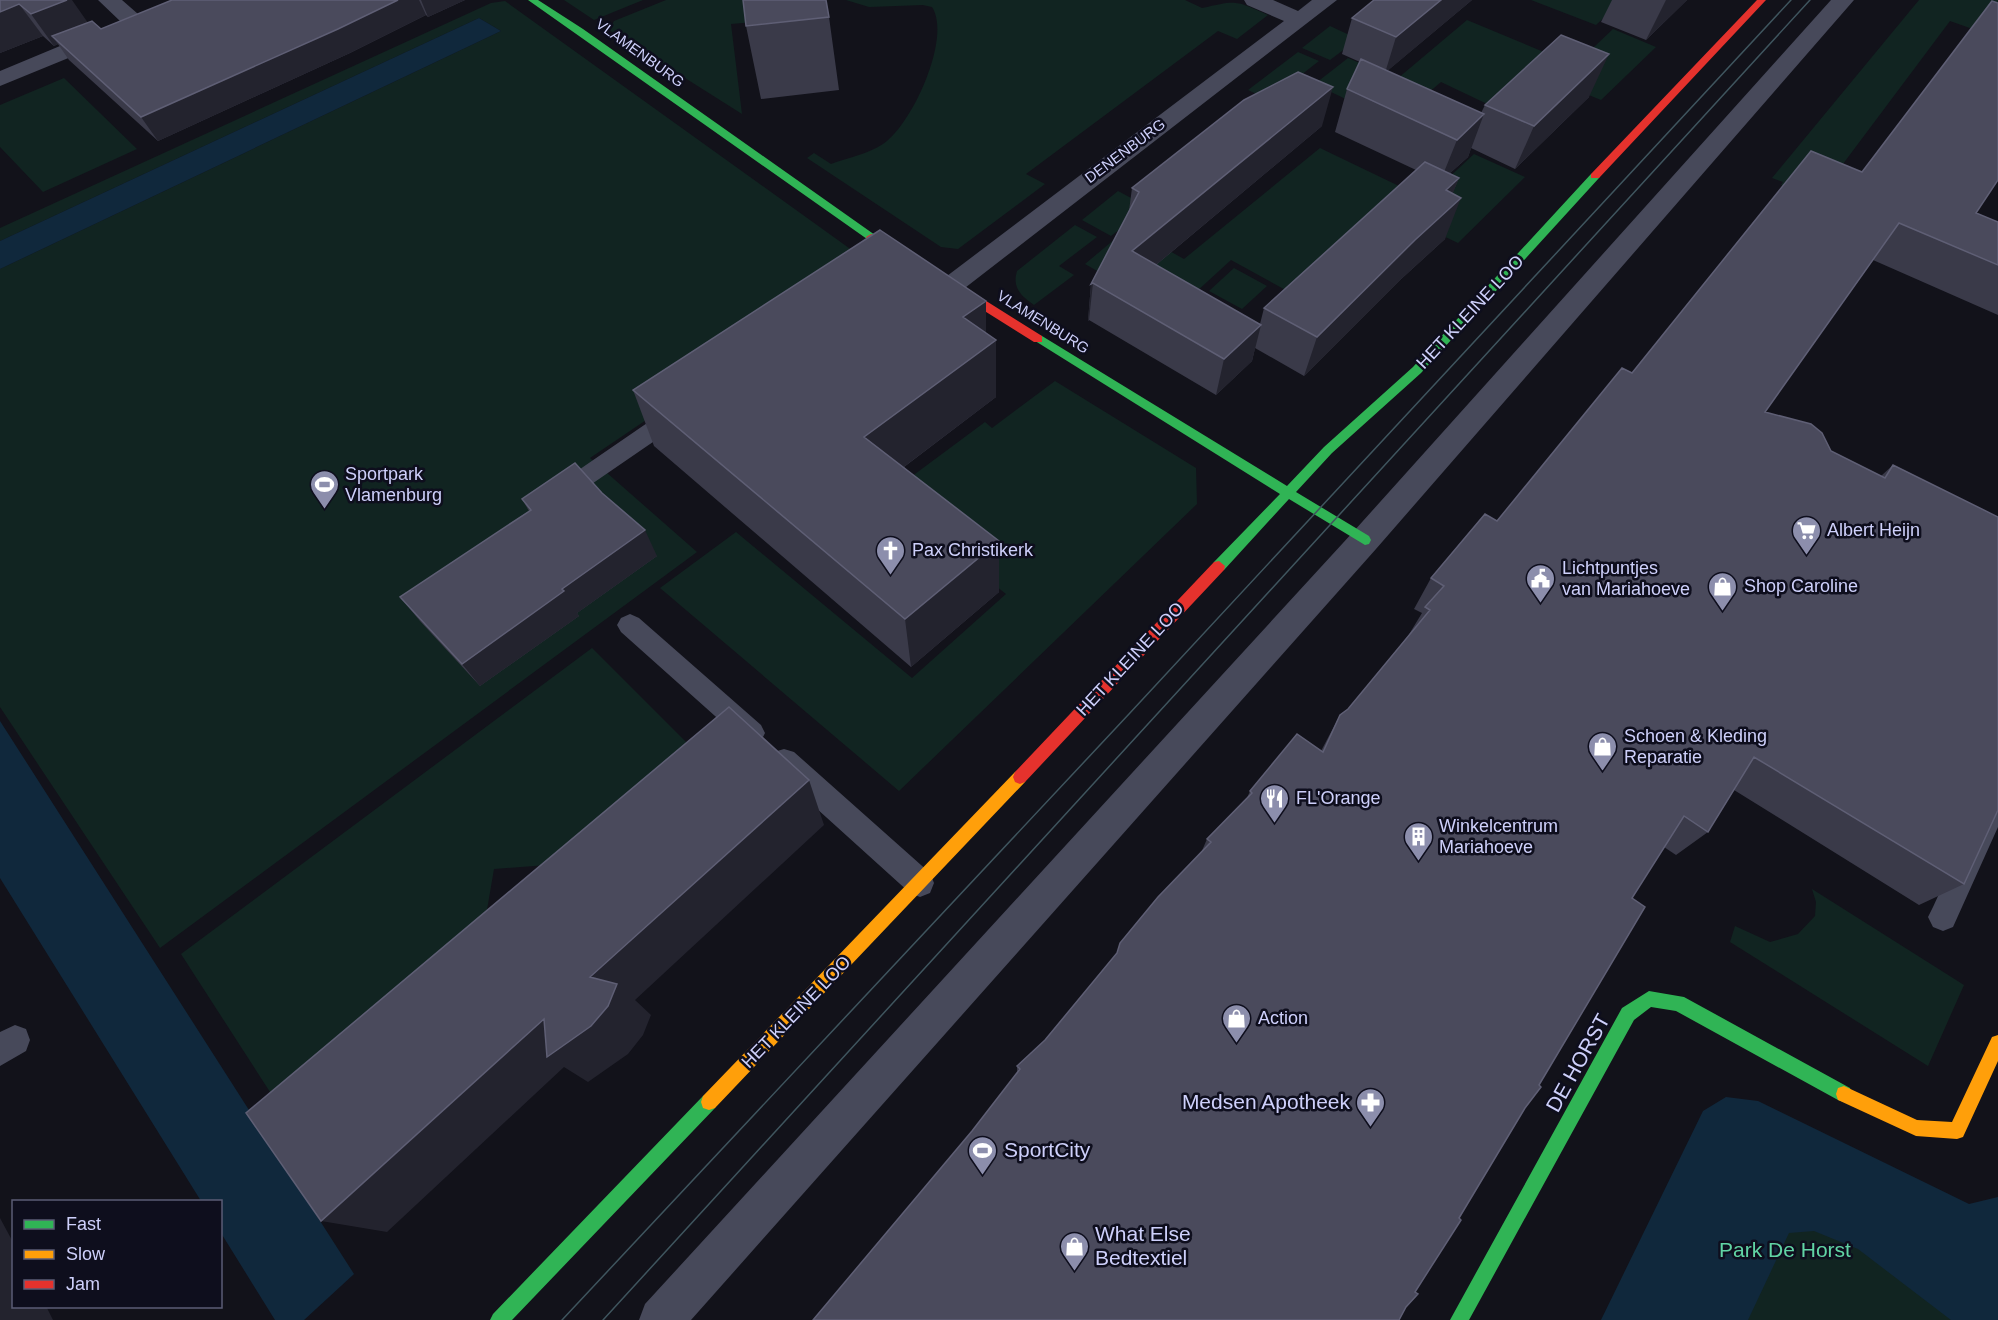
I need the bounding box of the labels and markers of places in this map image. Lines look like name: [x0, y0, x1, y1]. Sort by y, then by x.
place label: Sportpark Vlamenburg: [345, 464, 442, 505]
sports icon: Sportpark Vlamenburg: [308, 468, 340, 510]
supermarket icon: Albert Heijn: [1790, 514, 1822, 556]
place label: Albert Heijn: [1827, 520, 1920, 540]
church icon: Pax Christikerk: [875, 534, 907, 576]
place label: Pax Christikerk: [912, 540, 1034, 560]
place label: Lichtpuntjes van Mariahoeve: [1562, 558, 1690, 599]
public building icon: Lichtpuntjes van Mariahoeve: [1525, 562, 1557, 604]
shop icon: Shop Caroline: [1707, 570, 1739, 612]
place label: Shop Caroline: [1744, 576, 1858, 596]
place label: Schoen & Kleding Reparatie: [1624, 726, 1767, 767]
shop icon: Schoen & Kleding Reparatie: [1587, 730, 1619, 772]
restaurant icon: FL'Orange: [1259, 782, 1291, 824]
place label: FL'Orange: [1296, 788, 1380, 808]
place label: Winkelcentrum Mariahoeve: [1439, 816, 1558, 857]
building icon: Winkelcentrum Mariahoeve: [1402, 820, 1434, 862]
shop icon: Action: [1221, 1002, 1253, 1044]
place label: Action: [1258, 1008, 1308, 1028]
pharmacy icon: Medsen Apotheek: [1355, 1086, 1387, 1128]
place label: Medsen Apotheek: [1182, 1090, 1350, 1113]
sports icon: SportCity: [967, 1134, 999, 1176]
place label: SportCity: [1004, 1138, 1091, 1161]
place label: What Else Bedtextiel: [1095, 1222, 1191, 1269]
shop icon: What Else Bedtextiel: [1058, 1230, 1090, 1272]

